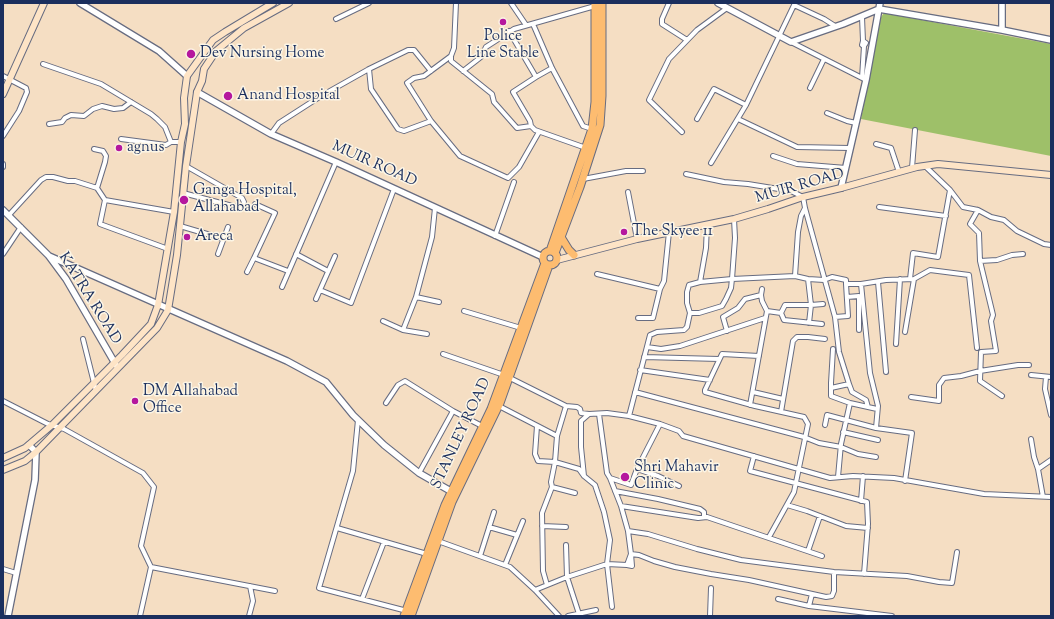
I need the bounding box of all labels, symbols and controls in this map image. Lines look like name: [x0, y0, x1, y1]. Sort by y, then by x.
marker: Police Line Stable: [498, 17, 508, 27]
place label: Police Line Stable: [467, 28, 539, 63]
place label: Dev Nursing Home: [200, 45, 325, 63]
marker: Dev Nursing Home: [185, 48, 197, 60]
place label: Anand Hospital: [237, 87, 340, 105]
marker: Anand Hospital: [222, 90, 234, 102]
street label: MUIR ROAD: [329, 138, 419, 192]
place label: agnus: [127, 139, 164, 157]
marker: agnus: [114, 143, 124, 153]
street label: MUIR ROAD: [754, 166, 846, 208]
place label: Ganga Hospital, Allahabad: [193, 182, 297, 217]
marker: Ganga Hospital, Allahabad: [178, 194, 190, 206]
place label: The Skyee 11: [632, 223, 713, 241]
marker: The Skyee 11: [619, 227, 629, 237]
place label: Areca: [195, 228, 233, 246]
marker: Areca: [182, 232, 192, 242]
street label: KATRA ROAD: [54, 250, 124, 348]
street label: STANLEY ROAD: [428, 375, 496, 493]
place label: DM Allahabad Office: [143, 383, 238, 418]
marker: DM Allahabad Office: [130, 396, 140, 406]
place label: Shri Mahavir Clinic: [634, 459, 719, 494]
marker: Shri Mahavir Clinic: [619, 471, 631, 483]

